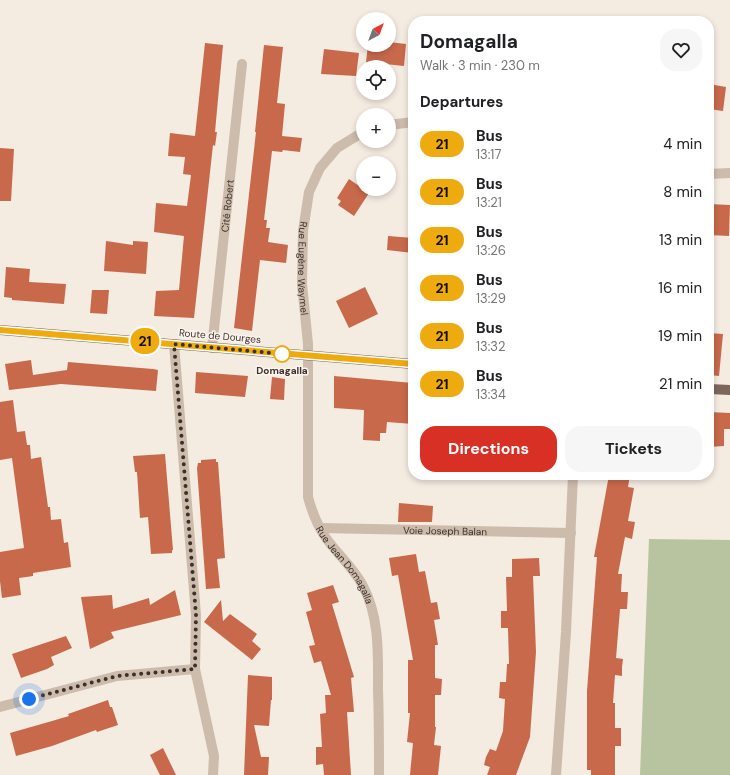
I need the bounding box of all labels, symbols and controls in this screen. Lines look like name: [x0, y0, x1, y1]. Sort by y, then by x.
north arrow: [356, 12, 396, 52]
map controls: [356, 12, 396, 196]
text: Domagalla: [420, 29, 518, 54]
button: heart: [660, 29, 702, 71]
text: Walk · 3 min · 230 m: [420, 57, 540, 74]
button: locate: [356, 60, 396, 100]
text: Departures: [420, 92, 503, 112]
button: +: [356, 108, 396, 148]
text: Bus: [476, 126, 503, 146]
text: 4 min: [663, 134, 702, 154]
text: 21: [435, 135, 449, 153]
text: 13:17: [476, 146, 501, 163]
button: −: [356, 156, 396, 196]
text: Bus: [476, 174, 503, 194]
street label: Cité Robert: [218, 179, 236, 233]
text: 8 min: [663, 182, 702, 202]
text: 21: [435, 183, 449, 201]
text: 13:21: [476, 194, 502, 211]
street label: Rue Eugène Waymel: [295, 221, 312, 316]
text: Bus: [476, 222, 503, 242]
text: 13 min: [659, 230, 702, 250]
text: 21: [435, 231, 449, 249]
text: 13:26: [476, 242, 506, 259]
text: Bus: [476, 270, 503, 290]
text: 16 min: [658, 278, 702, 298]
text: 21: [435, 279, 449, 297]
text: 13:29: [476, 290, 506, 307]
text: Bus: [476, 318, 503, 338]
street label: Route de Dourges: [178, 326, 262, 346]
text: 19 min: [658, 326, 702, 346]
text: 21: [435, 327, 449, 345]
line badge: 21: [127, 328, 163, 354]
text: 21: [138, 332, 152, 350]
text: 13:32: [476, 338, 506, 355]
marker: Domagalla: [273, 345, 291, 363]
place label: Domagalla: [256, 364, 308, 377]
text: Bus: [476, 366, 503, 386]
text: 21 min: [659, 374, 702, 394]
text: 21: [435, 375, 449, 393]
text: 13:34: [476, 386, 506, 403]
button: Directions: [420, 426, 557, 472]
button: Tickets: [565, 426, 702, 472]
street label: Rue Jean Domagalla: [313, 523, 376, 605]
street label: Voie Joseph Balan: [403, 523, 487, 538]
your location: [19, 689, 39, 709]

